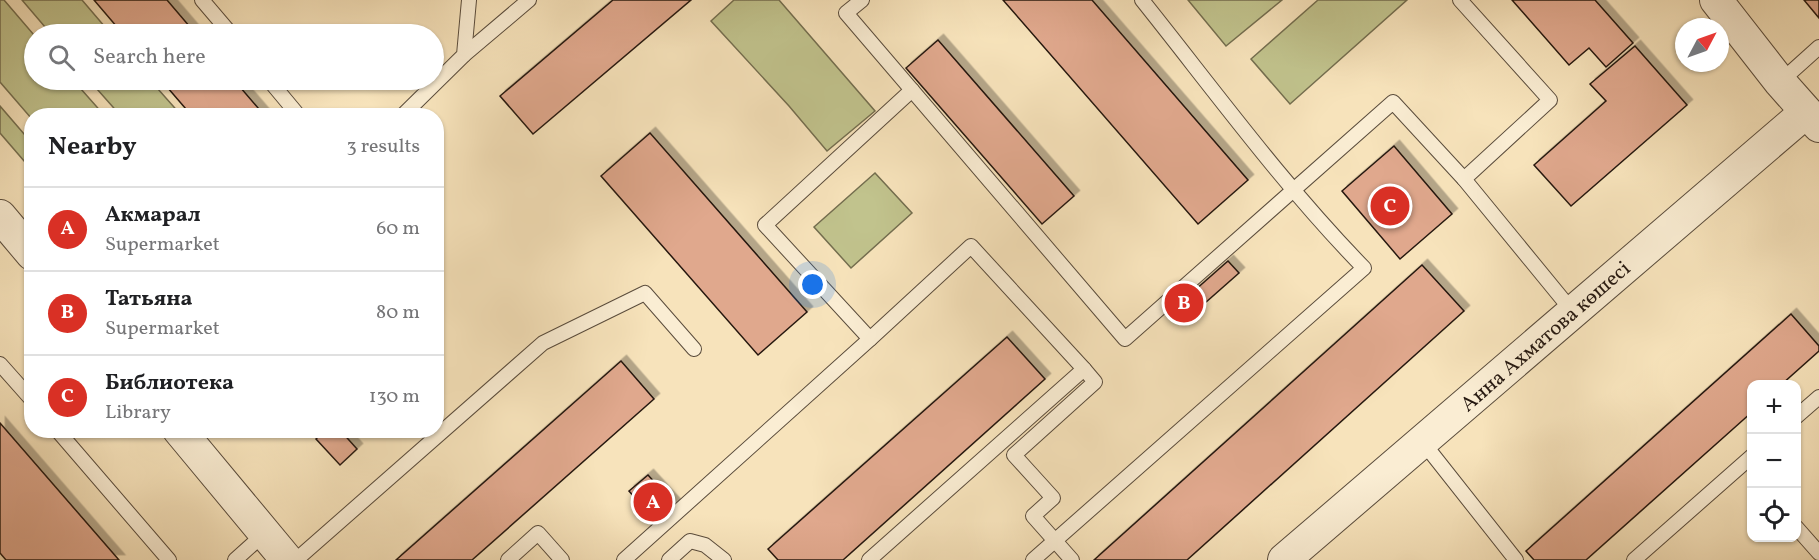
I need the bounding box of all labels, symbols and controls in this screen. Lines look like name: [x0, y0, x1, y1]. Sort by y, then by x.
north arrow: [1675, 18, 1729, 72]
search box: [24, 24, 444, 90]
icon: search: [45, 41, 78, 74]
text: Search here: [93, 42, 206, 73]
text: Nearby: [48, 129, 137, 165]
text: 3 results: [346, 133, 420, 161]
pin: C: [1370, 184, 1410, 228]
text: Акмарал: [105, 200, 201, 231]
text: A: [60, 215, 75, 243]
text: 60 m: [376, 215, 420, 243]
text: Supermarket: [105, 231, 220, 259]
street label: Анна Ахматова көшесі: [1455, 255, 1637, 419]
your location: [798, 270, 827, 299]
pin: B: [1164, 280, 1204, 326]
text: Татьяна: [105, 284, 193, 315]
text: B: [61, 299, 74, 327]
text: 80 m: [376, 299, 420, 327]
text: Supermarket: [105, 315, 220, 343]
text: Библиотека: [105, 368, 234, 399]
map controls: [1747, 380, 1801, 542]
button: +: [1747, 380, 1801, 434]
text: C: [61, 383, 74, 411]
text: 130 m: [369, 383, 420, 411]
text: Library: [105, 399, 171, 427]
button: −: [1747, 434, 1801, 488]
pin: A: [634, 480, 672, 524]
button: locate: [1747, 488, 1801, 542]

